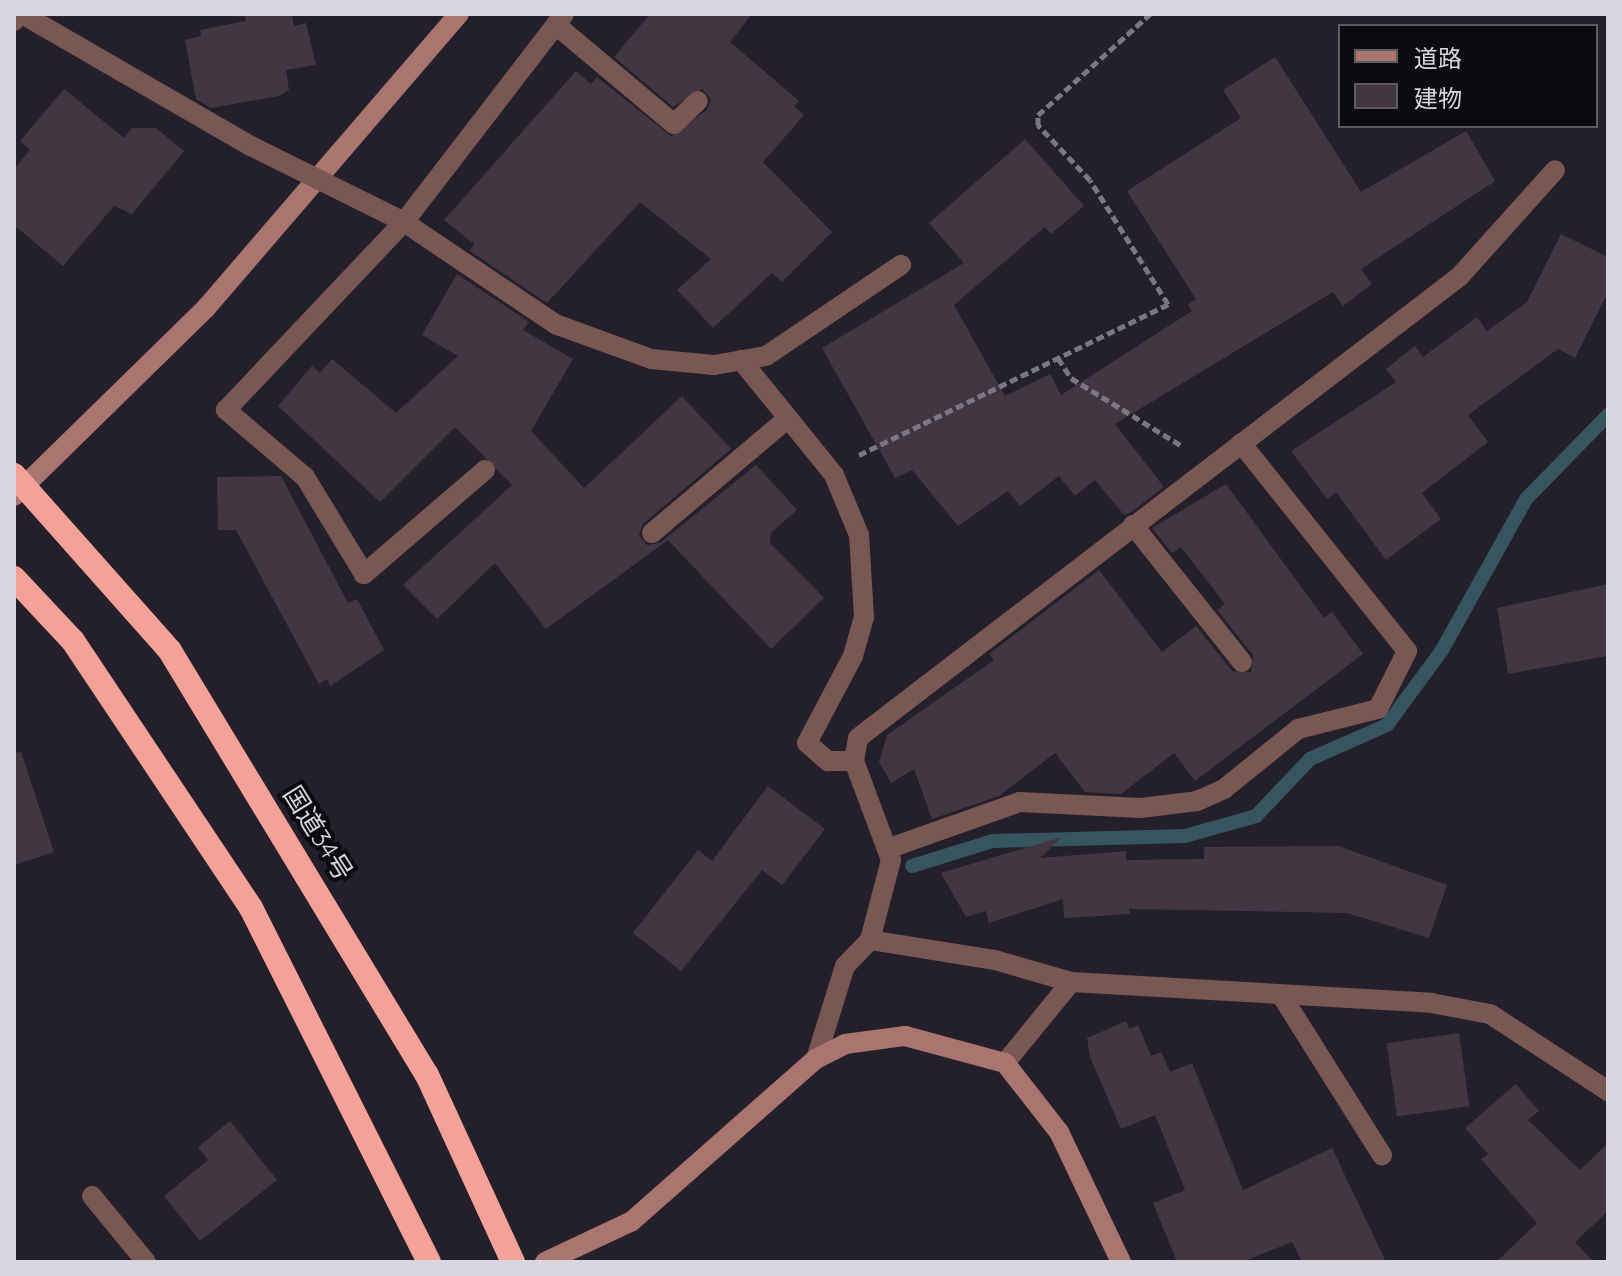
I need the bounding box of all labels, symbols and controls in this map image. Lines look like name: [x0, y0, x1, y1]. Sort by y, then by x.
legend: [1338, 24, 1598, 128]
text: 道路: [1414, 43, 1462, 73]
text: 建物: [1414, 83, 1462, 113]
street label: 国道34号: [277, 780, 359, 886]

